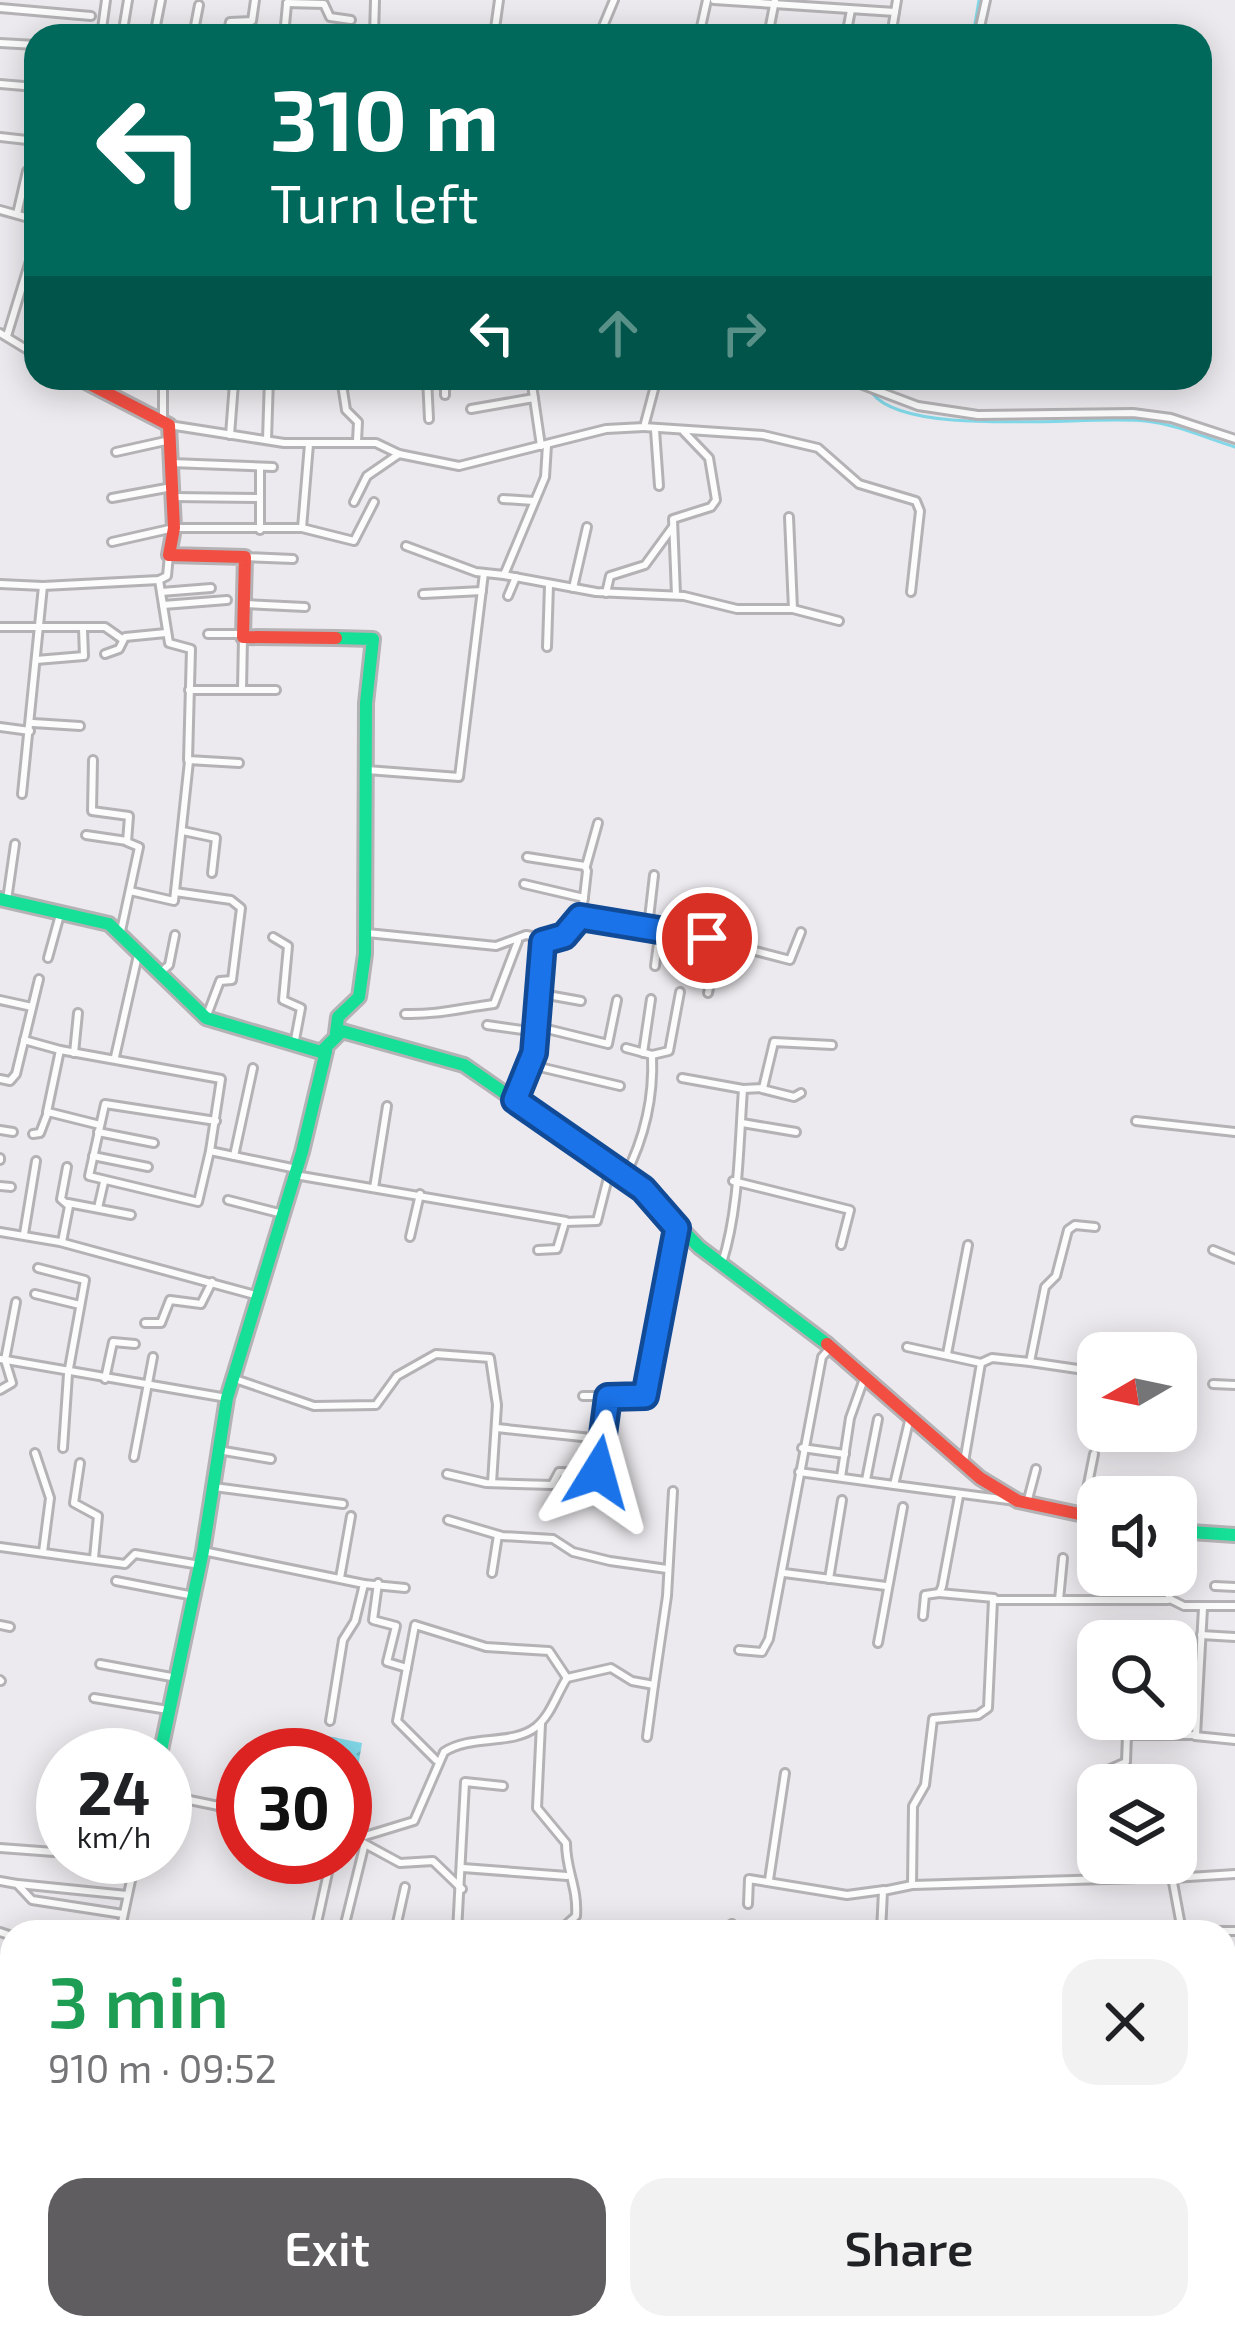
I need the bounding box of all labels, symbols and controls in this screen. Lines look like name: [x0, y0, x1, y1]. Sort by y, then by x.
text: 310 m: [270, 67, 499, 168]
icon: left: [72, 72, 228, 228]
text: Turn left: [270, 169, 479, 234]
icon: left: [459, 300, 525, 366]
icon: ahead: [585, 300, 651, 366]
icon: right: [711, 300, 777, 366]
pin: [656, 887, 758, 989]
icon: arrive: [674, 905, 740, 971]
north arrow: [1077, 1332, 1197, 1452]
map controls: [1077, 1332, 1197, 1884]
position arrow: [535, 1409, 661, 1535]
button: sound: [1077, 1476, 1197, 1596]
button: search: [1077, 1620, 1197, 1740]
speed limit sign: 30: [216, 1728, 372, 1884]
text: 24: [77, 1755, 151, 1827]
button: layers: [1077, 1764, 1197, 1884]
text: km/h: [77, 1818, 151, 1854]
text: 3 min: [48, 1956, 229, 2042]
button: close: [1062, 1959, 1188, 2085]
text: 910 m · 09:52: [48, 2044, 277, 2091]
button: Exit: [48, 2178, 606, 2316]
button: Share: [630, 2178, 1188, 2316]

